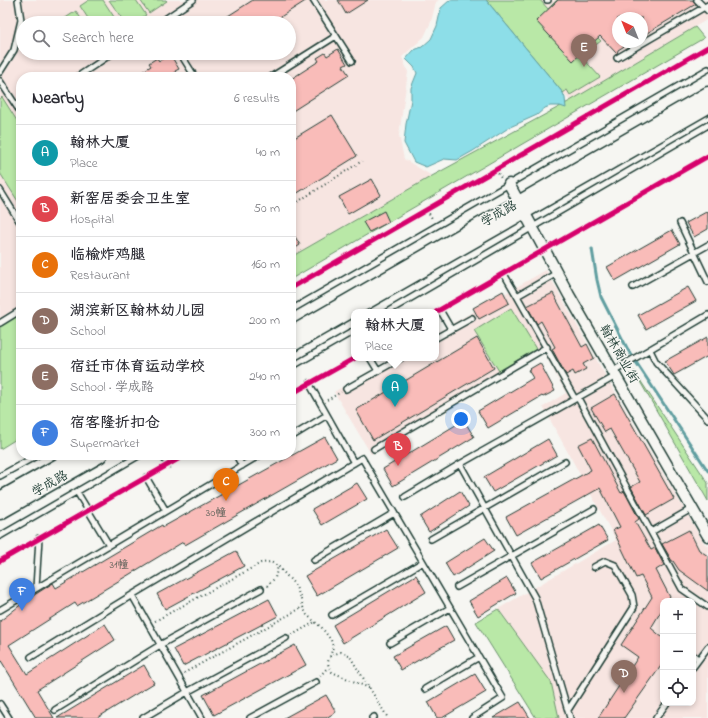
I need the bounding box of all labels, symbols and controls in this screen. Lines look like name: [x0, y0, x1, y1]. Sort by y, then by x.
north arrow: [612, 12, 648, 48]
search box: [16, 16, 296, 60]
icon: search: [30, 27, 52, 49]
text: Search here: [62, 27, 134, 49]
pin: E: [571, 34, 597, 67]
text: Nearby: [32, 86, 84, 111]
text: 6 results: [234, 89, 280, 108]
text: 翰林大厦: [70, 132, 130, 154]
text: A: [41, 143, 49, 162]
text: 40 m: [256, 143, 280, 162]
text: Place: [70, 154, 98, 173]
text: 新窑居委会卫生室: [70, 188, 190, 210]
street label: 学成路: [477, 196, 521, 232]
text: B: [41, 199, 49, 218]
text: 50 m: [254, 199, 280, 218]
text: Hospital: [70, 210, 114, 229]
text: 临榆炸鸡腿: [70, 244, 145, 266]
text: C: [41, 255, 49, 274]
text: 160 m: [251, 255, 280, 274]
text: Restaurant: [70, 266, 130, 285]
text: 湖滨新区翰林幼儿园: [70, 300, 205, 322]
popup: [351, 309, 439, 361]
text: D: [40, 311, 50, 330]
text: 200 m: [249, 311, 280, 330]
text: 翰林大厦: [365, 315, 425, 337]
street label: 翰林商业街: [595, 321, 643, 387]
text: School: [70, 322, 106, 341]
text: Place: [365, 337, 393, 356]
text: 宿迁市体育运动学校: [70, 356, 205, 378]
text: E: [41, 367, 49, 386]
text: 240 m: [249, 367, 280, 386]
pin: A: [382, 374, 408, 407]
text: School · 学成路: [70, 378, 154, 397]
your location: [451, 409, 471, 429]
text: 宿客隆折扣仓: [70, 412, 160, 434]
text: F: [41, 423, 49, 442]
text: 300 m: [250, 423, 280, 442]
pin: B: [385, 433, 411, 466]
text: Supermarket: [70, 434, 140, 453]
street label: 学成路: [28, 466, 72, 502]
pin: C: [213, 468, 239, 501]
house number: 30幢: [206, 505, 227, 521]
house number: 31幢: [109, 557, 130, 573]
pin: F: [9, 578, 35, 611]
map controls: [660, 598, 696, 706]
button: +: [660, 598, 696, 634]
button: −: [660, 634, 696, 670]
pin: D: [611, 660, 637, 693]
button: locate: [660, 670, 696, 706]

